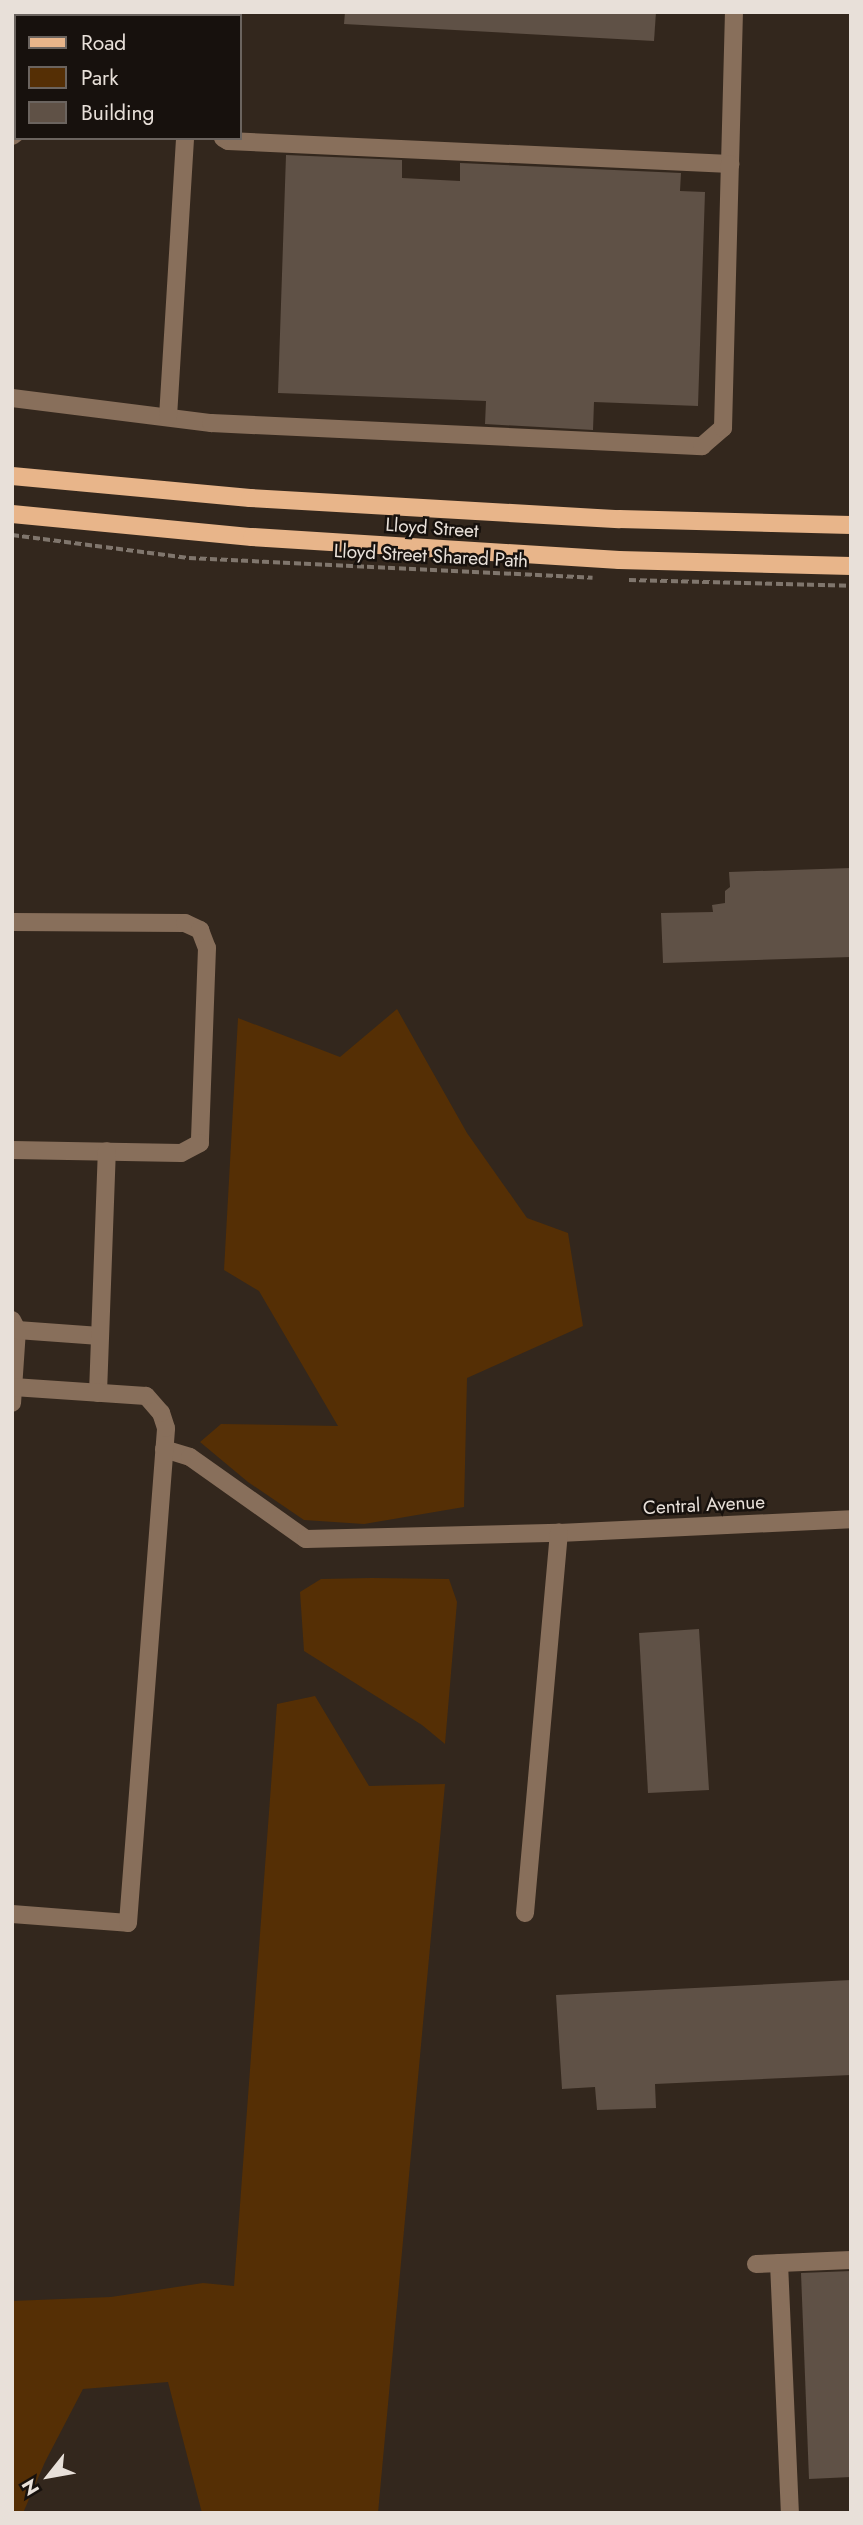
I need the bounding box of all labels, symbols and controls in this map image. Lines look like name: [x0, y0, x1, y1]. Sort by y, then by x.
legend: [14, 14, 242, 140]
text: Road: [81, 28, 126, 58]
text: Park: [81, 63, 118, 93]
text: Building: [81, 98, 154, 128]
street label: Lloyd Street: [385, 513, 479, 543]
street label: Lloyd Street Shared Path: [333, 540, 529, 572]
street label: Central Avenue: [642, 1490, 766, 1520]
north arrow: [14, 2441, 84, 2511]
text: N: [15, 2474, 46, 2500]

